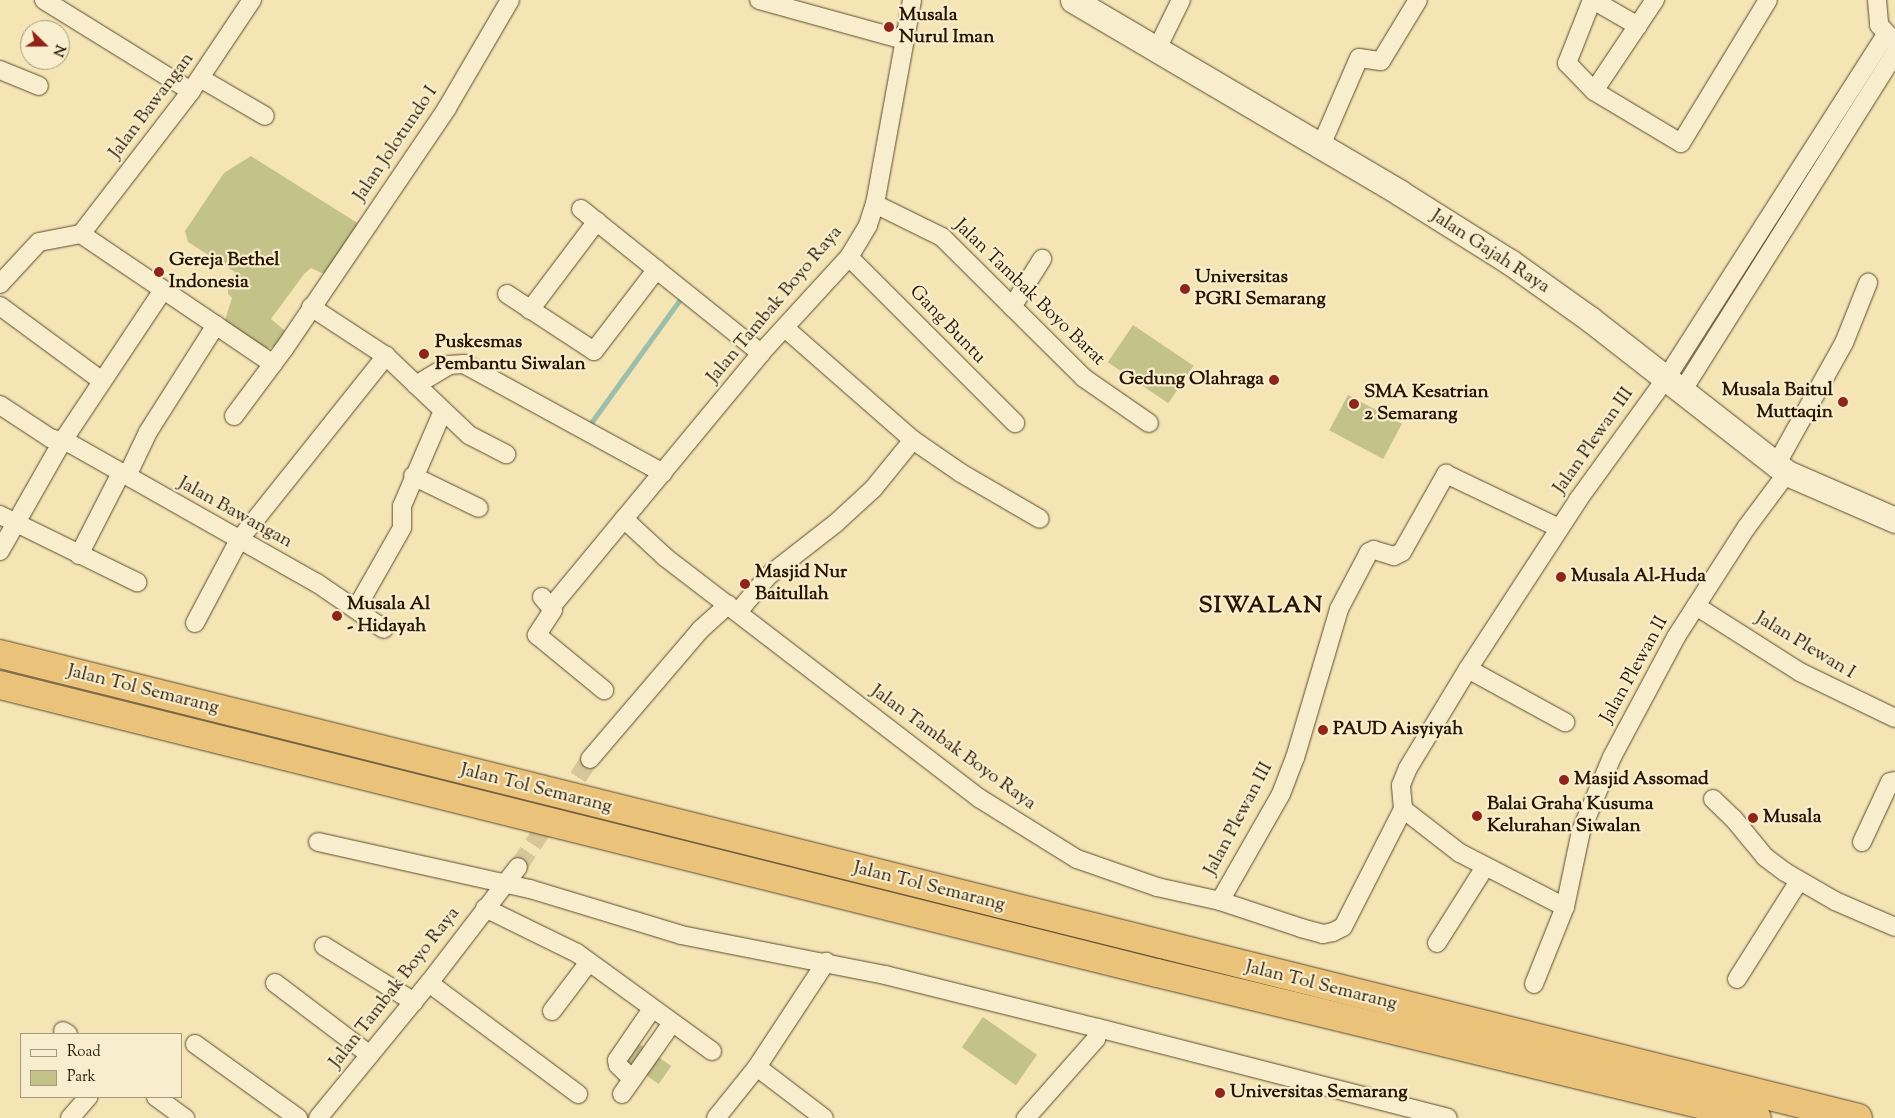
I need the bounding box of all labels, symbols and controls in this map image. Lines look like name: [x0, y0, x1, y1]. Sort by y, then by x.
place label: Musala Nurul Iman: [899, 5, 994, 49]
north arrow: [20, 20, 70, 70]
marker: Musala Nurul Iman: [883, 21, 895, 33]
text: N: [47, 41, 69, 59]
street label: Jalan Bawangan: [105, 48, 199, 164]
street label: Jalan Jolotundo I: [349, 82, 443, 206]
street label: Jalan Gajah Raya: [1426, 205, 1554, 299]
street label: Jalan Tambak Boyo Barat: [949, 215, 1109, 371]
street label: Jalan Tambak Boyo Raya: [702, 222, 848, 388]
place label: Gereja Bethel Indonesia: [169, 250, 280, 294]
marker: Gereja Bethel Indonesia: [153, 266, 165, 278]
place label: Universitas PGRI Semarang: [1195, 267, 1326, 311]
street label: Gang Buntu: [904, 281, 990, 369]
marker: Universitas PGRI Semarang: [1179, 283, 1191, 295]
place label: Puskesmas Pembantu Siwalan: [435, 332, 586, 376]
marker: Puskesmas Pembantu Siwalan: [417, 347, 431, 361]
place label: Gedung Olahraga: [1119, 369, 1264, 391]
marker: Gedung Olahraga: [1268, 374, 1280, 386]
place label: Musala Baitul Muttaqin: [1722, 380, 1833, 424]
place label: SMA Kesatrian 2 Semarang: [1364, 382, 1489, 426]
street label: Jalan Plewan III: [1549, 383, 1639, 499]
marker: Musala Baitul Muttaqin: [1837, 396, 1849, 408]
marker: SMA Kesatrian 2 Semarang: [1348, 398, 1360, 410]
street label: Jalan Bawangan: [174, 472, 296, 554]
place label: Masjid Nur Baitullah: [755, 562, 847, 606]
place label: Musala Al-Huda: [1571, 566, 1706, 588]
marker: Musala Al-Huda: [1555, 571, 1567, 583]
marker: Masjid Nur Baitullah: [739, 578, 751, 590]
district label: SIWALAN: [1198, 593, 1324, 621]
place label: Musala Al - Hidayah: [347, 594, 430, 638]
street label: Jalan Plewan I: [1751, 607, 1859, 685]
marker: Musala Al - Hidayah: [331, 610, 343, 622]
street label: Jalan Plewan II: [1596, 613, 1674, 727]
street label: Jalan Tol Semarang: [65, 660, 221, 720]
street label: Jalan Tambak Boyo Raya: [866, 680, 1040, 816]
place label: PAUD Aisyiyah: [1333, 719, 1463, 741]
marker: PAUD Aisyiyah: [1317, 724, 1329, 736]
street label: Jalan Plewan III: [1200, 758, 1278, 880]
street label: Jalan Tol Semarang: [458, 759, 614, 819]
place label: Masjid Assomad: [1574, 769, 1709, 791]
marker: Masjid Assomad: [1558, 774, 1570, 786]
place label: Balai Graha Kusuma Kelurahan Siwalan: [1487, 794, 1654, 838]
place label: Musala: [1763, 807, 1821, 829]
marker: Balai Graha Kusuma Kelurahan Siwalan: [1471, 810, 1483, 822]
marker: Musala: [1747, 812, 1759, 824]
street label: Jalan Tol Semarang: [851, 857, 1007, 917]
street label: Jalan Tambak Boyo Raya: [325, 903, 465, 1073]
street label: Jalan Tol Semarang: [1243, 956, 1399, 1016]
legend: [20, 1033, 182, 1098]
text: Road: [67, 1042, 101, 1063]
text: Park: [67, 1067, 96, 1088]
place label: Universitas Semarang: [1230, 1082, 1407, 1104]
marker: Universitas Semarang: [1214, 1087, 1226, 1099]

